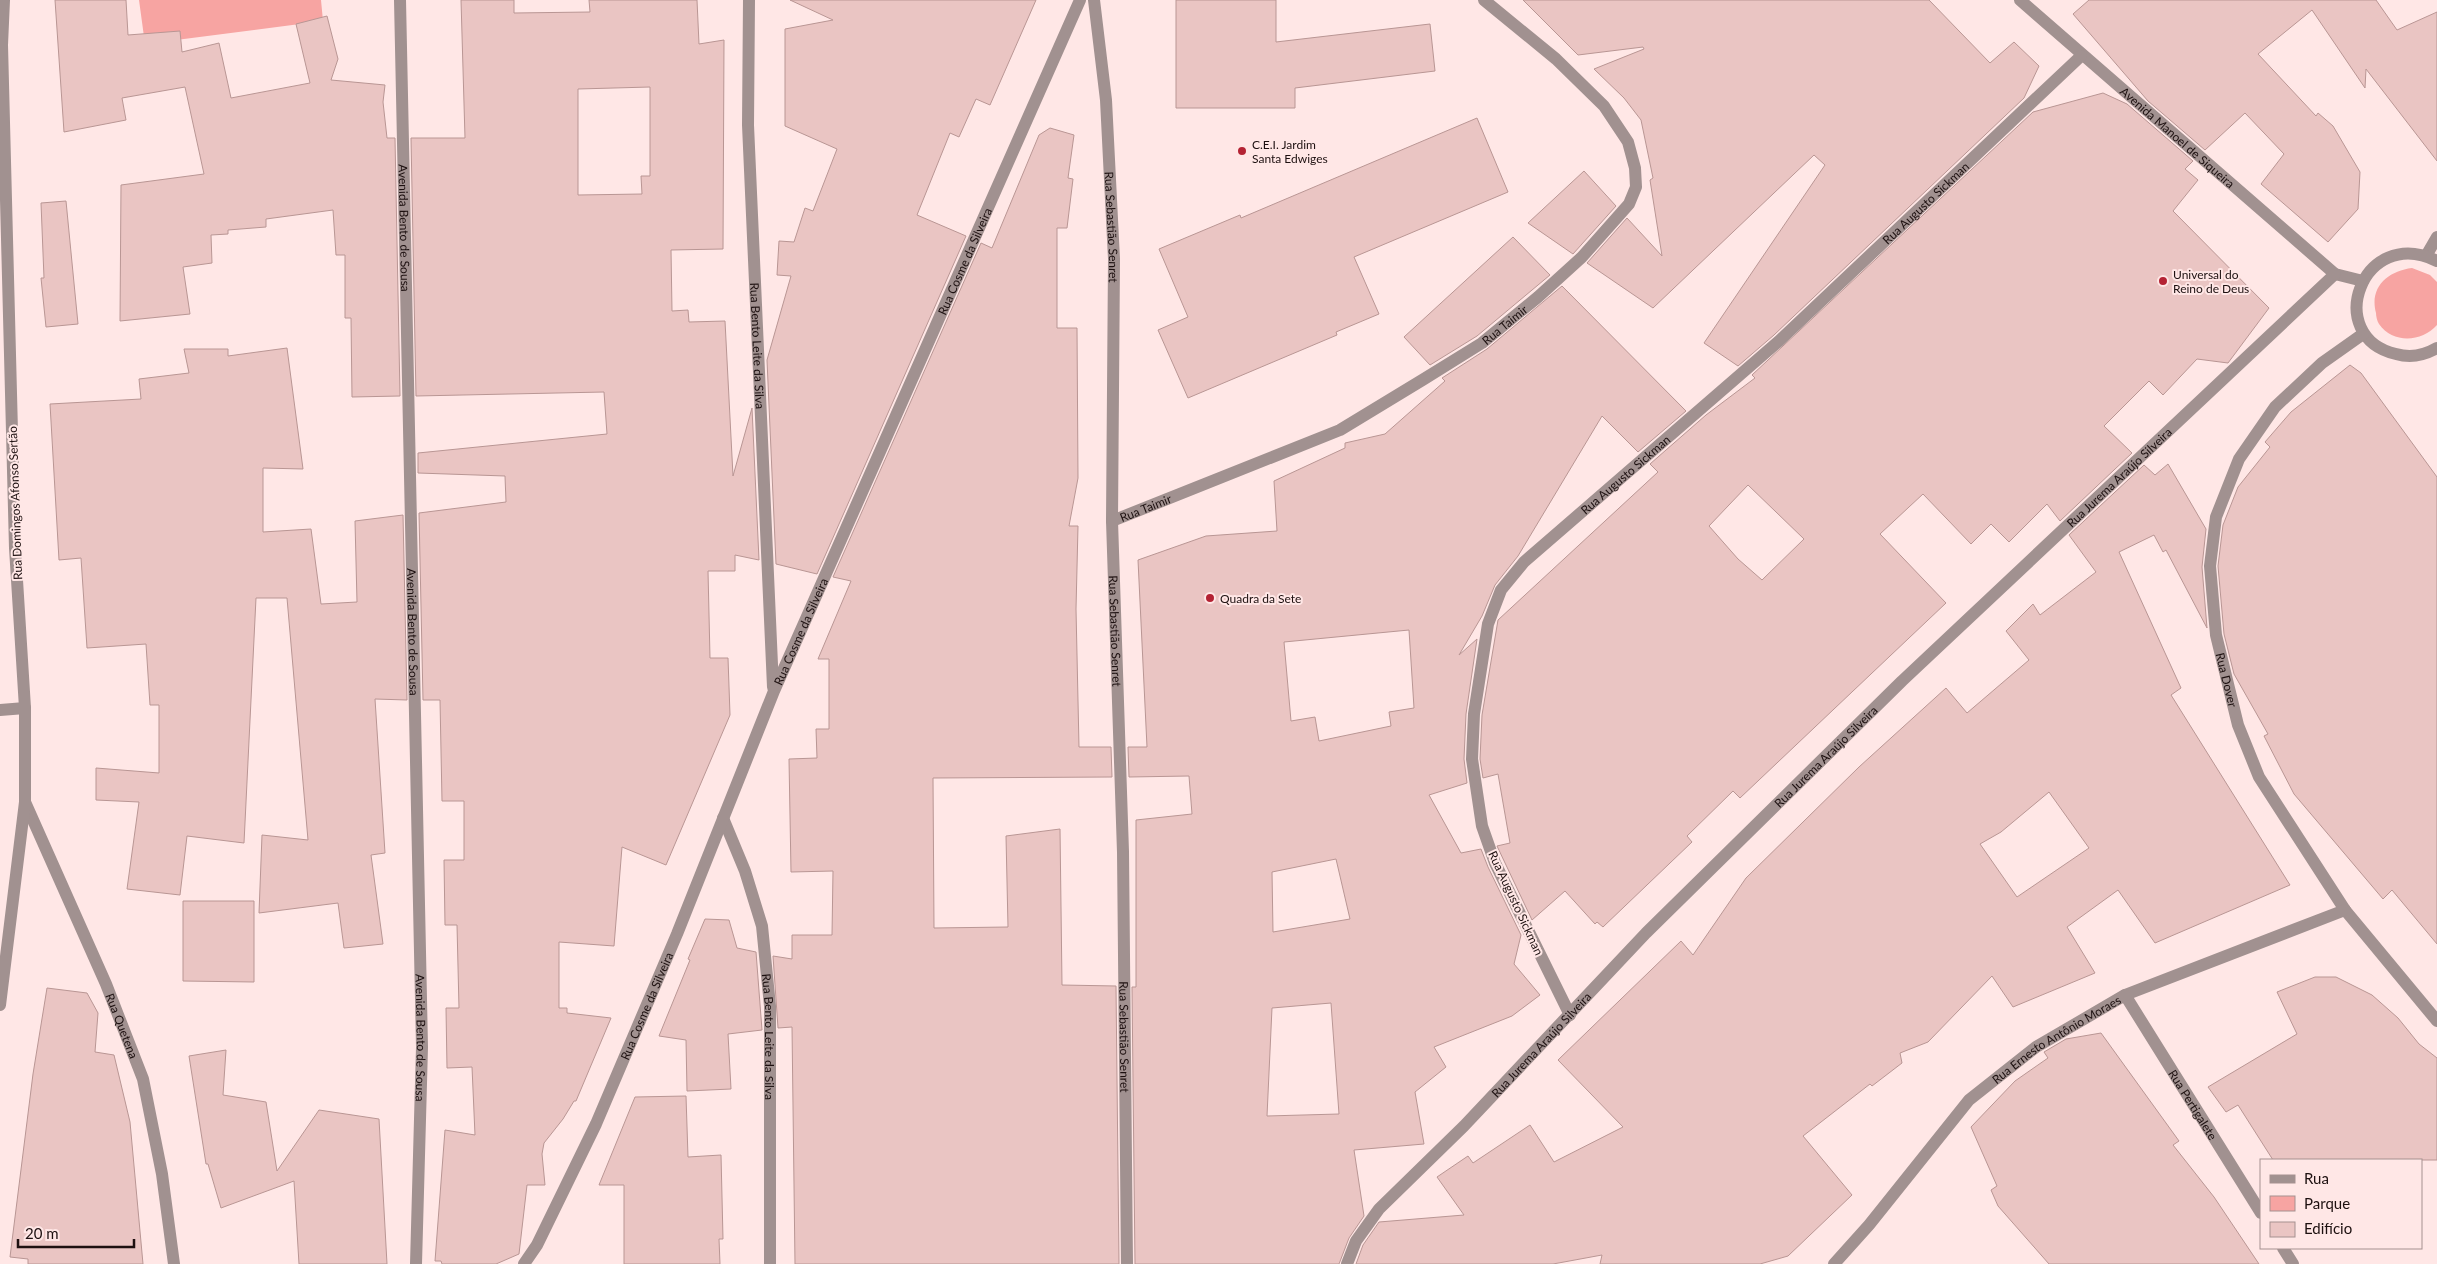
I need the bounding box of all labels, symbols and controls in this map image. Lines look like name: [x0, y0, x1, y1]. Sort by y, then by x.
street label: Avenida Manoel de Siqueira: [2117, 83, 2238, 191]
place label: C.E.I. Jardim Santa Edwiges: [1252, 137, 1328, 166]
marker: C.E.I. Jardim Santa Edwiges: [1236, 145, 1248, 157]
street label: Rua Augusto Sickman: [1879, 158, 1972, 247]
street label: Avenida Bento de Sousa: [396, 164, 414, 292]
street label: Rua Sebastião Senret: [1102, 171, 1122, 283]
street label: Rua Cosme da Silveira: [934, 205, 995, 317]
place label: Universal do Reino de Deus: [2173, 267, 2249, 296]
marker: Universal do Reino de Deus: [2157, 275, 2169, 287]
street label: Rua Bento Leite da Silva: [748, 282, 768, 409]
street label: Rua Taimir: [1479, 301, 1531, 348]
street label: Rua Jurema Araújo Silveira: [2063, 424, 2175, 530]
street label: Rua Domingos Afonso Sertão: [5, 426, 25, 580]
street label: Rua Augusto Sickman: [1577, 432, 1673, 517]
street label: Rua Taimir: [1117, 490, 1174, 525]
street label: Avenida Bento de Sousa: [404, 568, 422, 696]
street label: Rua Cosme da Silveira: [770, 575, 831, 687]
street label: Rua Sebastião Senret: [1106, 575, 1125, 688]
place label: Quadra da Sete: [1220, 591, 1301, 606]
marker: Quadra da Sete: [1204, 592, 1216, 604]
street label: Rua Dover: [2213, 651, 2241, 709]
street label: Rua Jurema Araújo Silveira: [1771, 702, 1880, 810]
street label: Rua Augusto Sickman: [1485, 849, 1547, 957]
street label: Rua Cosme da Silveira: [617, 950, 676, 1062]
street label: Rua Bento Leite da Silva: [759, 973, 778, 1100]
street label: Avenida Bento de Sousa: [413, 974, 430, 1102]
street label: Rua Sebastião Senret: [1117, 981, 1133, 1093]
street label: Rua Jurema Araújo Silveira: [1488, 989, 1594, 1100]
street label: Rua Quetena: [103, 991, 142, 1061]
street label: Rua Ernesto Antônio Moraes: [1989, 992, 2123, 1087]
street label: Rua Pertigalete: [2166, 1067, 2221, 1142]
legend: [2260, 1159, 2422, 1249]
text: Rua: [2304, 1169, 2329, 1187]
text: Parque: [2304, 1194, 2350, 1212]
scale bar: [18, 1216, 134, 1248]
text: Edifício: [2304, 1219, 2352, 1237]
text: 20 m: [25, 1224, 59, 1242]

